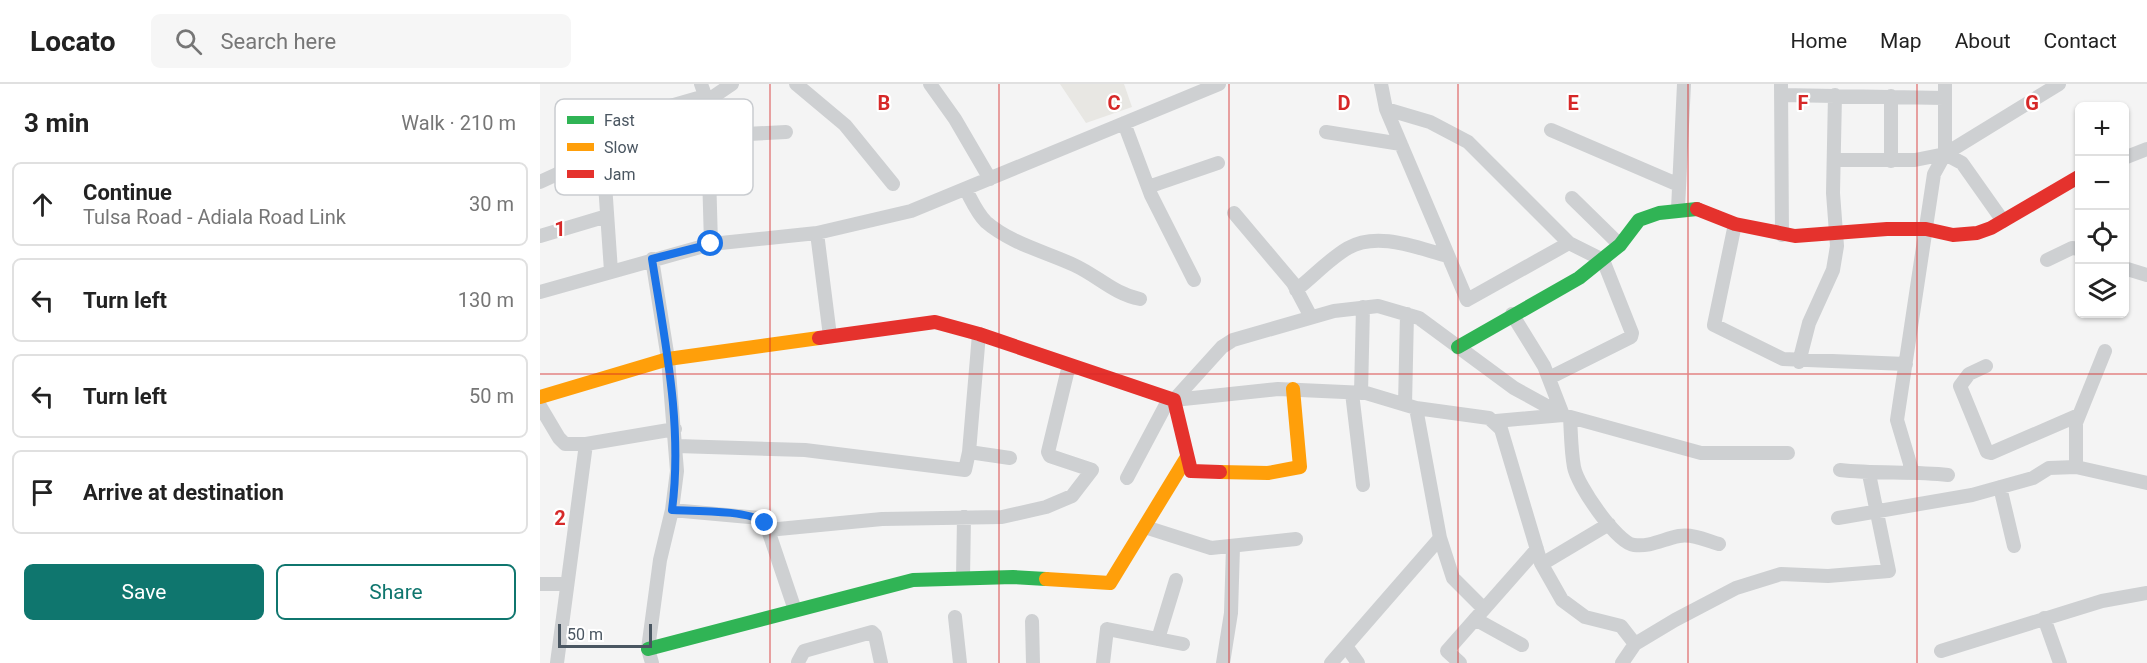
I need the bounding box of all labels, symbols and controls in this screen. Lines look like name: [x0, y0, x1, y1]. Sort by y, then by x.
search box: [151, 14, 571, 68]
text: Locato: [30, 25, 115, 58]
icon: search: [172, 25, 205, 58]
text: Search here: [220, 29, 336, 54]
text: Home: [1791, 29, 1847, 53]
text: Map: [1880, 29, 1922, 53]
text: About: [1955, 29, 2011, 53]
text: Contact: [2044, 29, 2117, 53]
text: B: [878, 91, 890, 115]
text: C: [1107, 91, 1121, 115]
text: D: [1338, 91, 1351, 115]
text: E: [1567, 91, 1579, 115]
text: F: [1798, 91, 1809, 115]
text: G: [2025, 91, 2039, 115]
legend: [555, 99, 753, 195]
map controls: [2075, 102, 2129, 318]
button: +: [2075, 102, 2129, 156]
text: 3 min: [24, 108, 89, 138]
text: Walk · 210 m: [401, 111, 516, 135]
text: Fast: [604, 111, 635, 130]
text: Slow: [604, 138, 639, 157]
button: −: [2075, 156, 2129, 210]
text: Jam: [604, 165, 636, 184]
text: Continue: [83, 180, 172, 205]
icon: ahead: [26, 188, 59, 221]
text: 30 m: [469, 192, 514, 216]
text: Tulsa Road - Adiala Road Link: [83, 205, 346, 229]
button: locate: [2075, 210, 2129, 264]
text: 1: [554, 217, 566, 241]
route start: [697, 230, 723, 256]
button: layers: [2075, 264, 2129, 318]
icon: left: [26, 284, 59, 317]
text: Turn left: [83, 288, 167, 313]
text: 130 m: [458, 288, 514, 312]
icon: left: [26, 380, 59, 413]
text: Turn left: [83, 384, 167, 409]
text: 50 m: [469, 384, 514, 408]
icon: arrive: [26, 476, 59, 509]
text: Arrive at destination: [83, 480, 284, 505]
text: 2: [554, 506, 566, 530]
route end: [751, 509, 777, 535]
button: Save: [24, 564, 264, 620]
button: Share: [276, 564, 516, 620]
scale bar: [558, 621, 652, 648]
text: 50 m: [567, 625, 603, 644]

